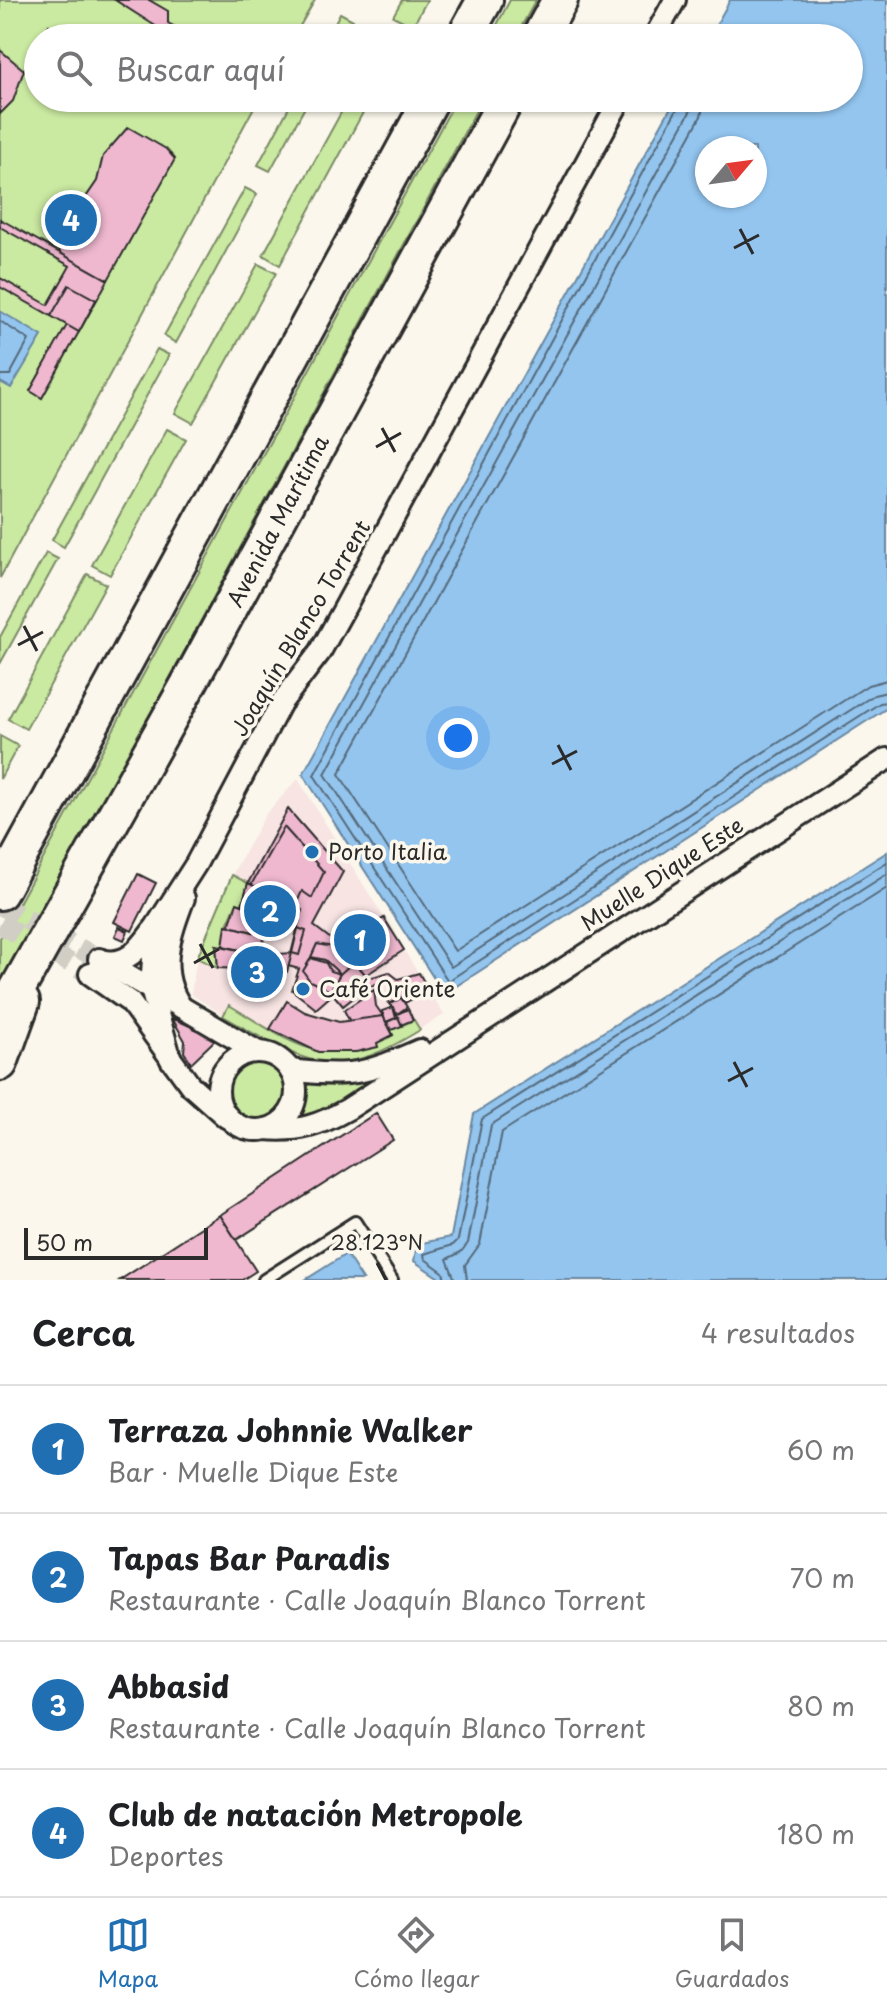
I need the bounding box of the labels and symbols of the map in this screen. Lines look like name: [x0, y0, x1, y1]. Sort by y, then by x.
north arrow: [695, 136, 767, 208]
pin: 4: [45, 190, 97, 250]
street label: Avenida Marítima: [217, 428, 336, 612]
street label: Joaquín Blanco Torrent: [222, 513, 377, 742]
your location: [438, 718, 478, 758]
street label: Muelle Dique Este: [573, 808, 749, 938]
place label: Porto Italia: [328, 834, 448, 867]
marker: Porto Italia: [303, 843, 321, 861]
pin: 2: [244, 881, 296, 941]
pin: 1: [334, 910, 386, 970]
pin: 3: [231, 942, 283, 1002]
place label: Café Oriente: [319, 971, 456, 1004]
marker: Café Oriente: [294, 980, 312, 998]
scale bar: [24, 1224, 208, 1260]
text: 28.123°N: [331, 1227, 423, 1257]

